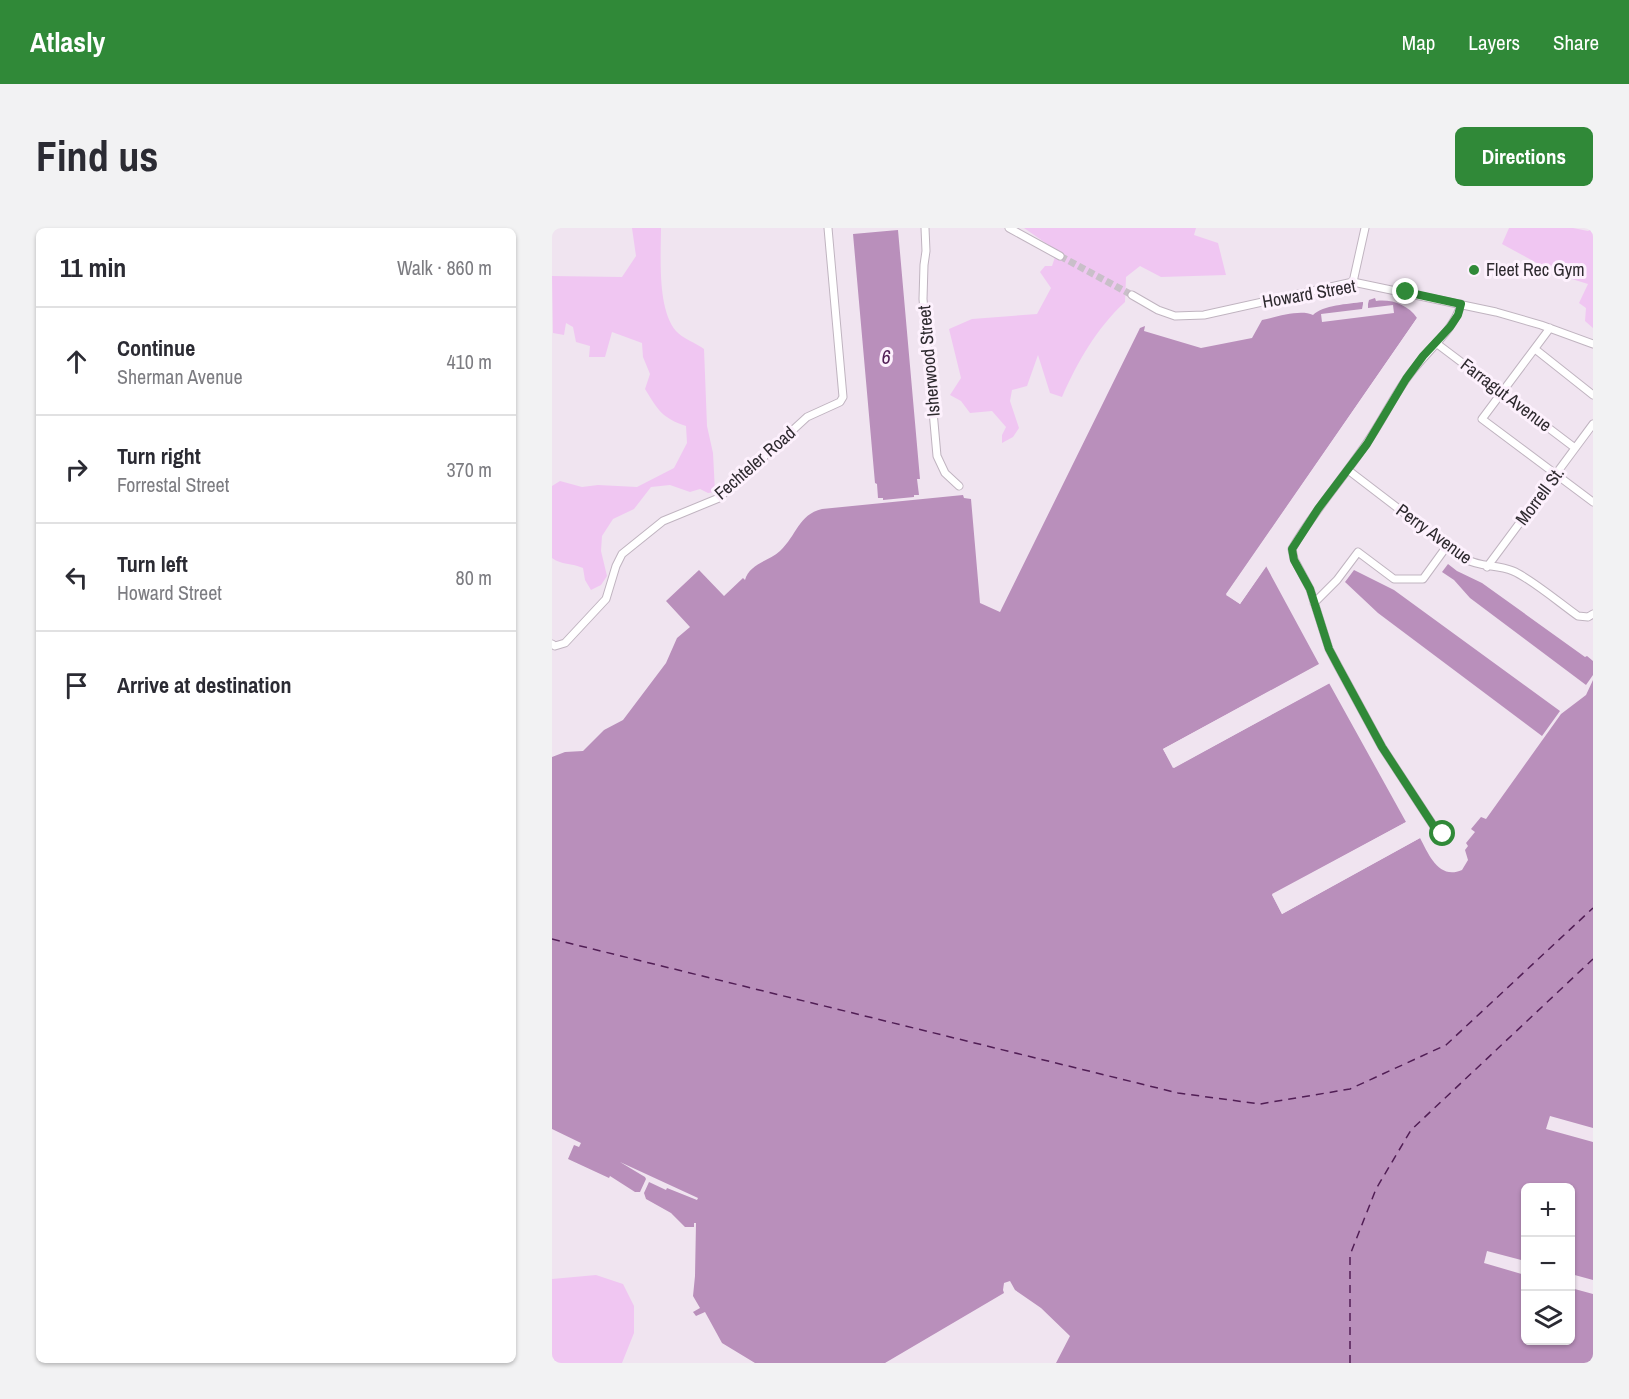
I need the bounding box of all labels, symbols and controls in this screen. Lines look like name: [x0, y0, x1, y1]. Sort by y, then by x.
text: Atlasly: [30, 23, 105, 61]
text: Map: [1402, 28, 1435, 57]
text: Layers: [1468, 28, 1520, 57]
text: Share: [1553, 28, 1599, 57]
button: Directions: [1455, 127, 1593, 186]
text: Find us: [36, 128, 158, 184]
text: 11 min: [60, 250, 126, 285]
text: Walk · 860 m: [397, 254, 492, 281]
place label: Fleet Rec Gym: [1486, 257, 1584, 282]
marker: Fleet Rec Gym: [1467, 263, 1481, 277]
street label: Howard Street: [1260, 273, 1358, 314]
route end: [1392, 278, 1418, 304]
street label: Isherwood Street: [911, 304, 946, 418]
text: Continue: [117, 333, 195, 363]
water label: 6: [881, 343, 891, 370]
icon: ahead: [60, 345, 93, 378]
text: 410 m: [446, 348, 492, 375]
street label: Farragut Avenue: [1456, 352, 1557, 437]
text: Sherman Avenue: [117, 363, 243, 390]
street label: Fechteler Road: [709, 420, 801, 505]
text: Turn right: [117, 441, 201, 471]
icon: right: [60, 453, 93, 486]
text: 370 m: [446, 456, 492, 483]
street label: Morrell St.: [1509, 461, 1570, 530]
text: Forrestal Street: [117, 471, 229, 498]
street label: Perry Avenue: [1391, 498, 1477, 570]
text: Turn left: [117, 549, 188, 579]
icon: left: [60, 561, 93, 594]
text: 80 m: [456, 564, 492, 591]
text: Howard Street: [117, 579, 222, 606]
icon: arrive: [60, 669, 93, 702]
text: Arrive at destination: [117, 670, 291, 700]
route start: [1429, 820, 1455, 846]
map controls: [1521, 1183, 1575, 1345]
button: +: [1521, 1183, 1575, 1237]
button: −: [1521, 1237, 1575, 1291]
button: layers: [1521, 1291, 1575, 1345]

